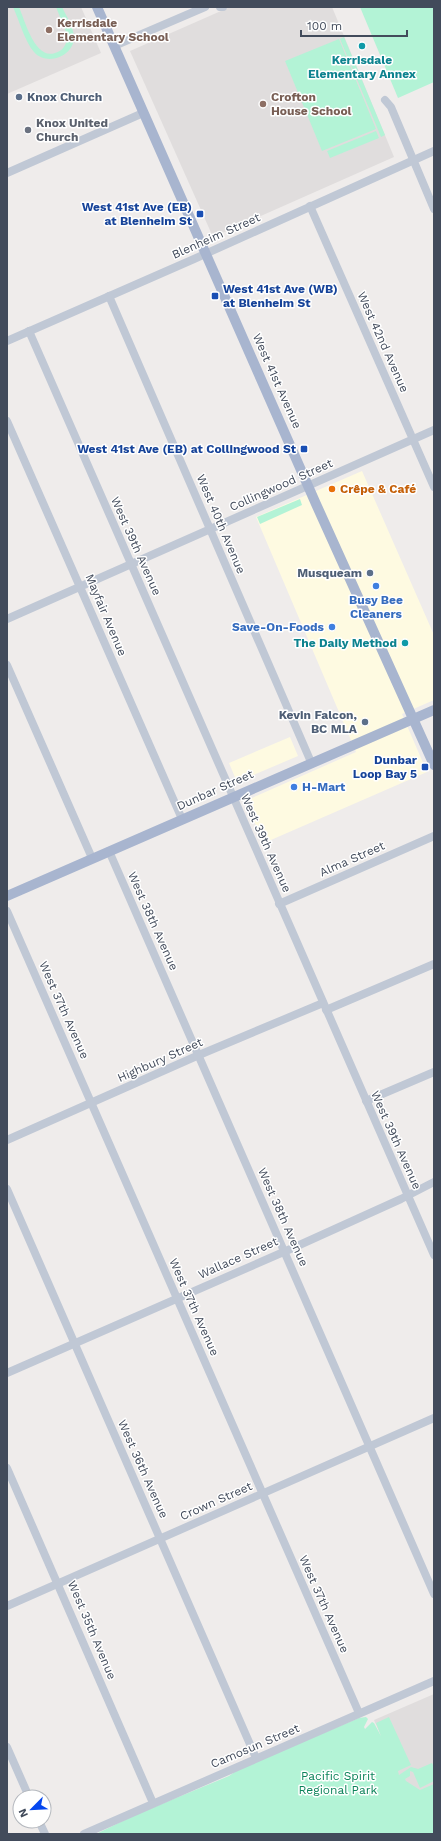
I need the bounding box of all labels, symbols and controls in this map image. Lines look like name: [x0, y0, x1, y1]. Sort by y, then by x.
scale bar: [301, 12, 407, 38]
place label: Kerrisdale Elementary School: [57, 16, 169, 44]
text: 100 m: [307, 19, 342, 33]
marker: Kerrisdale Elementary School: [44, 25, 54, 35]
marker: Kerrisdale Elementary Annex: [357, 41, 367, 51]
place label: Kerrisdale Elementary Annex: [308, 53, 416, 81]
place label: Knox Church: [27, 90, 102, 104]
place label: Crofton House School: [271, 90, 352, 118]
marker: Knox Church: [14, 92, 24, 102]
marker: Crofton House School: [258, 99, 268, 109]
place label: Knox United Church: [36, 116, 108, 144]
marker: Knox United Church: [23, 125, 33, 135]
place label: West 41st Ave (EB) at Blenheim St: [82, 200, 193, 228]
marker: West 41st Ave (EB) at Blenheim St: [195, 209, 205, 219]
street label: Blenheim Street: [170, 210, 262, 262]
place label: West 41st Ave (WB) at Blenheim St: [223, 282, 338, 310]
street label: West 42nd Avenue: [354, 289, 412, 395]
marker: West 41st Ave (WB) at Blenheim St: [210, 291, 220, 301]
street label: West 41st Avenue: [250, 331, 304, 431]
place label: West 41st Ave (EB) at Collingwood St: [77, 442, 297, 456]
marker: West 41st Ave (EB) at Collingwood St: [299, 444, 309, 454]
street label: Collingwood Street: [227, 456, 335, 514]
street label: West 40th Avenue: [194, 472, 248, 576]
place label: Crêpe & Café: [340, 482, 416, 496]
marker: Crêpe & Café: [327, 484, 337, 494]
street label: West 39th Avenue: [108, 495, 164, 598]
place label: Musqueam: [297, 566, 362, 580]
marker: Musqueam: [365, 568, 375, 578]
street label: Mayfair Avenue: [82, 572, 130, 658]
marker: Busy Bee Cleaners: [371, 581, 381, 591]
place label: Busy Bee Cleaners: [349, 593, 403, 621]
place label: Save-On-Foods: [232, 620, 325, 634]
marker: Save-On-Foods: [327, 622, 337, 632]
place label: The Daily Method: [294, 636, 397, 650]
marker: The Daily Method: [400, 638, 410, 648]
place label: Kevin Falcon, BC MLA: [279, 708, 358, 736]
marker: Kevin Falcon, BC MLA: [360, 717, 370, 727]
place label: Dunbar Loop Bay 5: [353, 753, 418, 781]
marker: Dunbar Loop Bay 5: [420, 762, 430, 772]
street label: Dunbar Street: [174, 767, 256, 813]
place label: H-Mart: [302, 780, 346, 794]
marker: H-Mart: [289, 782, 299, 792]
street label: West 39th Avenue: [238, 792, 294, 895]
street label: Alma Street: [317, 838, 387, 880]
street label: West 38th Avenue: [125, 870, 181, 973]
street label: West 37th Avenue: [36, 959, 92, 1061]
street label: Highbury Street: [115, 1035, 205, 1085]
street label: West 39th Avenue: [368, 1089, 424, 1192]
street label: West 38th Avenue: [255, 1166, 311, 1269]
street label: Wallace Street: [196, 1234, 280, 1282]
street label: West 37th Avenue: [166, 1256, 222, 1358]
street label: West 36th Avenue: [115, 1418, 171, 1520]
street label: Crown Street: [178, 1479, 254, 1523]
street label: West 37th Avenue: [296, 1553, 352, 1655]
street label: West 35th Avenue: [65, 1578, 119, 1682]
street label: Camosun Street: [209, 1721, 301, 1771]
park label: Pacific Spirit Regional Park: [299, 1769, 378, 1797]
north arrow: [12, 1789, 52, 1829]
text: N: [16, 1806, 31, 1819]

